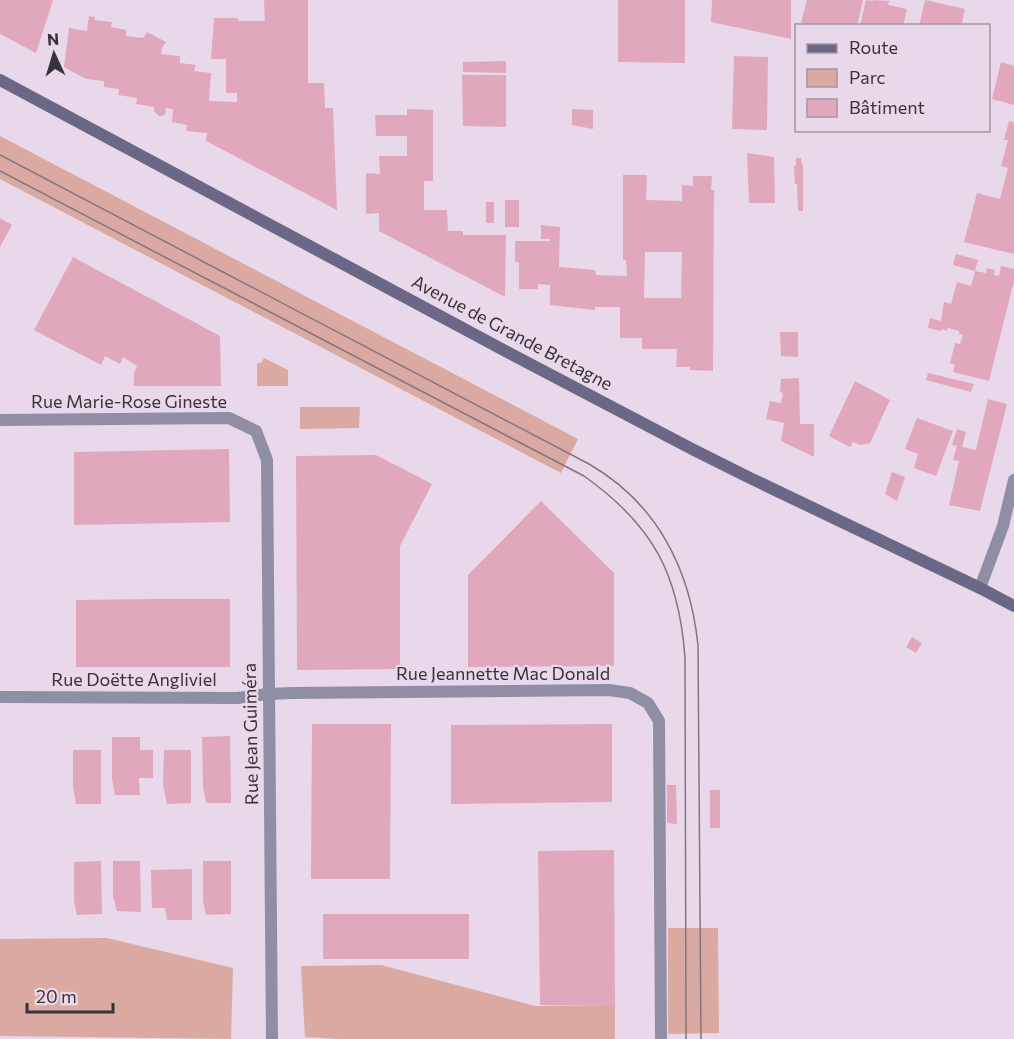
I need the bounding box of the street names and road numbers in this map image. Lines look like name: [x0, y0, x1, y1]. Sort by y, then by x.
street label: Avenue de Grande Bretagne: [408, 270, 617, 394]
street label: Rue Marie-Rose Gineste: [31, 390, 227, 412]
street label: Rue Jeannette Mac Donald: [396, 662, 610, 684]
street label: Rue Jean Guiméra: [238, 663, 262, 805]
street label: Rue Doëtte Angliviel: [51, 668, 217, 690]

